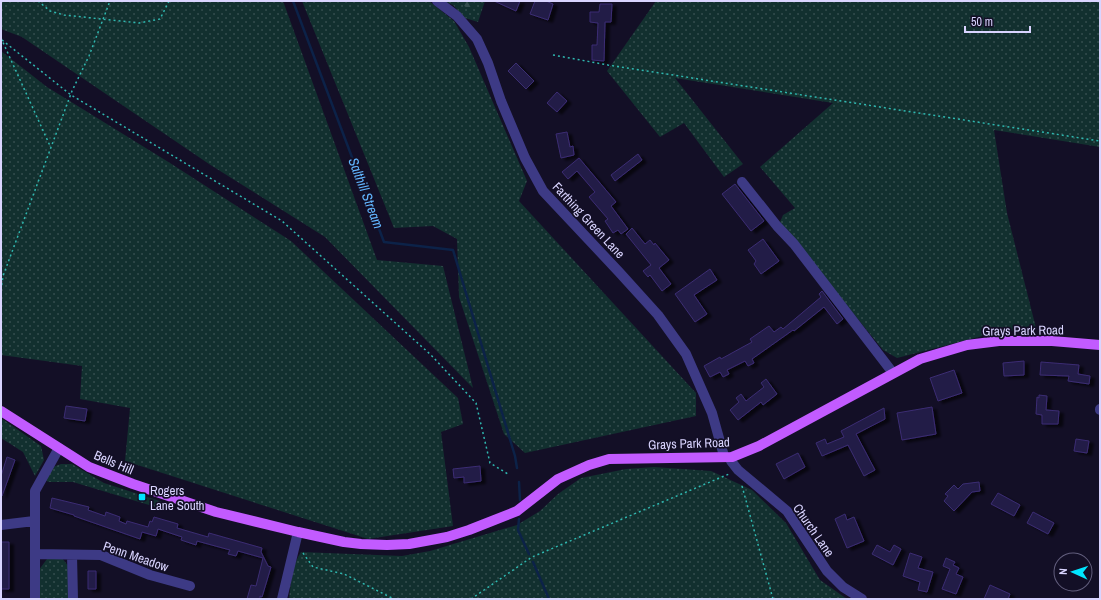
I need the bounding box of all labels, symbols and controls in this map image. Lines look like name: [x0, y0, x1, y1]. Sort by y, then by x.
scale bar: [965, 8, 1030, 34]
text: 50 m: [971, 14, 993, 30]
water label: Salthill Stream: [344, 155, 388, 231]
street label: Farthing Green Lane: [549, 179, 628, 262]
street label: Grays Park Road: [982, 321, 1064, 340]
street label: Grays Park Road: [648, 434, 730, 453]
street label: Bells Hill: [91, 447, 136, 478]
place label: Rogers Lane South: [150, 482, 205, 514]
marker: Rogers Lane South: [137, 492, 147, 502]
street label: Church Lane: [789, 500, 838, 560]
street label: Penn Meadow: [101, 537, 171, 576]
north arrow: [1053, 552, 1093, 592]
text: N: [1056, 568, 1070, 575]

